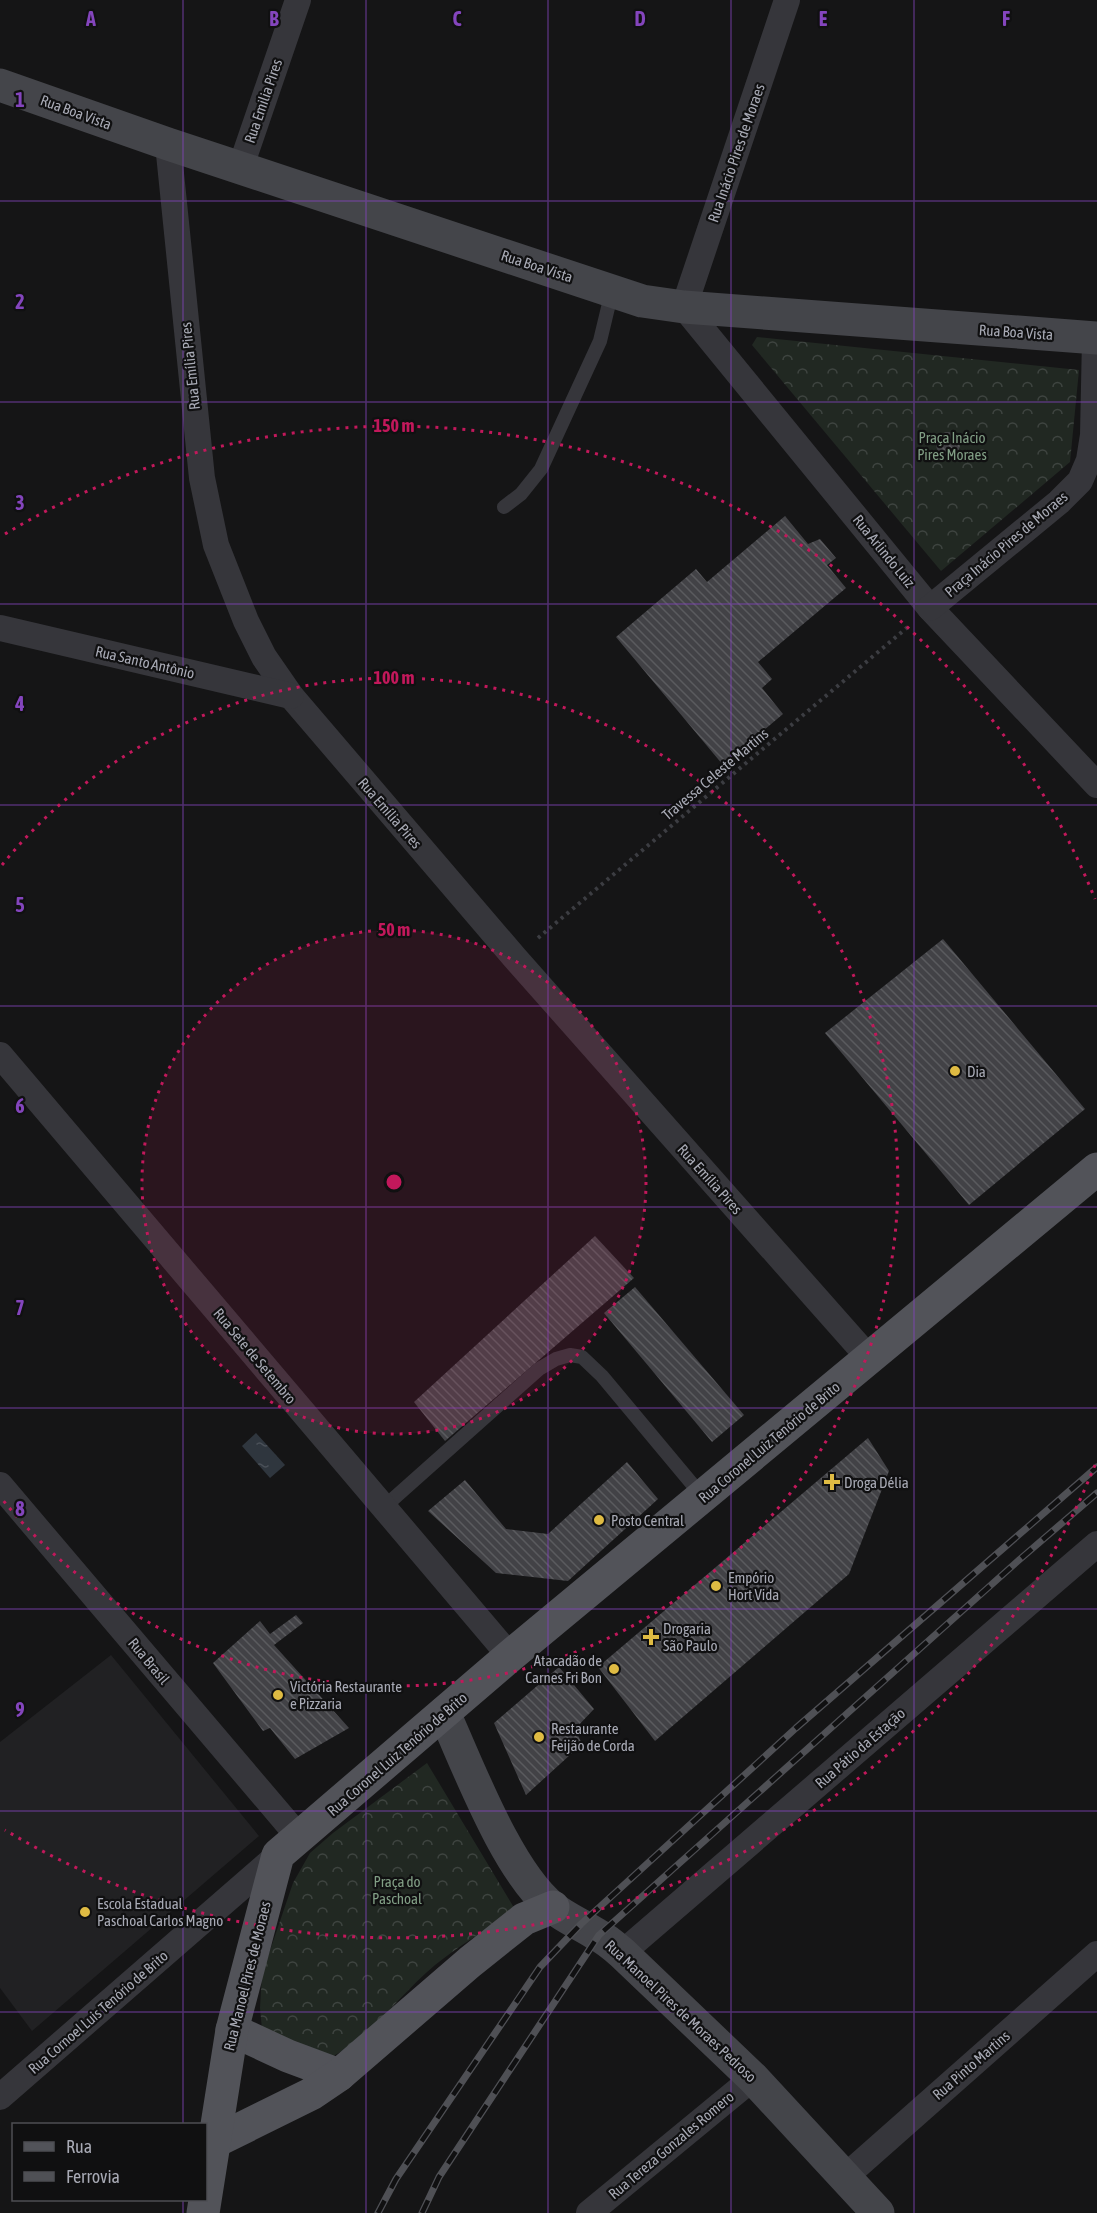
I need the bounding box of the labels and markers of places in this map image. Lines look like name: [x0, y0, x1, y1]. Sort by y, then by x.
place label: Dia: [967, 1063, 986, 1080]
marker: Dia: [948, 1064, 962, 1078]
centre of rings: [384, 1172, 404, 1192]
place label: Droga Délia: [844, 1474, 909, 1491]
marker: Droga Délia: [825, 1475, 839, 1489]
place label: Posto Central: [611, 1512, 684, 1529]
marker: Posto Central: [592, 1513, 606, 1527]
place label: Empório Hort Vida: [728, 1569, 779, 1603]
marker: Empório Hort Vida: [709, 1579, 723, 1593]
place label: Drogaria São Paulo: [663, 1620, 718, 1654]
marker: Drogaria São Paulo: [644, 1630, 658, 1644]
place label: Atacadão de Carnes Fri Bon: [525, 1652, 602, 1686]
marker: Atacadão de Carnes Fri Bon: [607, 1662, 621, 1676]
place label: Victória Restaurante e Pizzaria: [290, 1678, 402, 1712]
marker: Victória Restaurante e Pizzaria: [271, 1688, 285, 1702]
place label: Restaurante Feijão de Corda: [551, 1720, 635, 1754]
marker: Restaurante Feijão de Corda: [532, 1730, 546, 1744]
place label: Escola Estadual Paschoal Carlos Magno: [97, 1895, 223, 1929]
marker: Escola Estadual Paschoal Carlos Magno: [78, 1905, 92, 1919]

